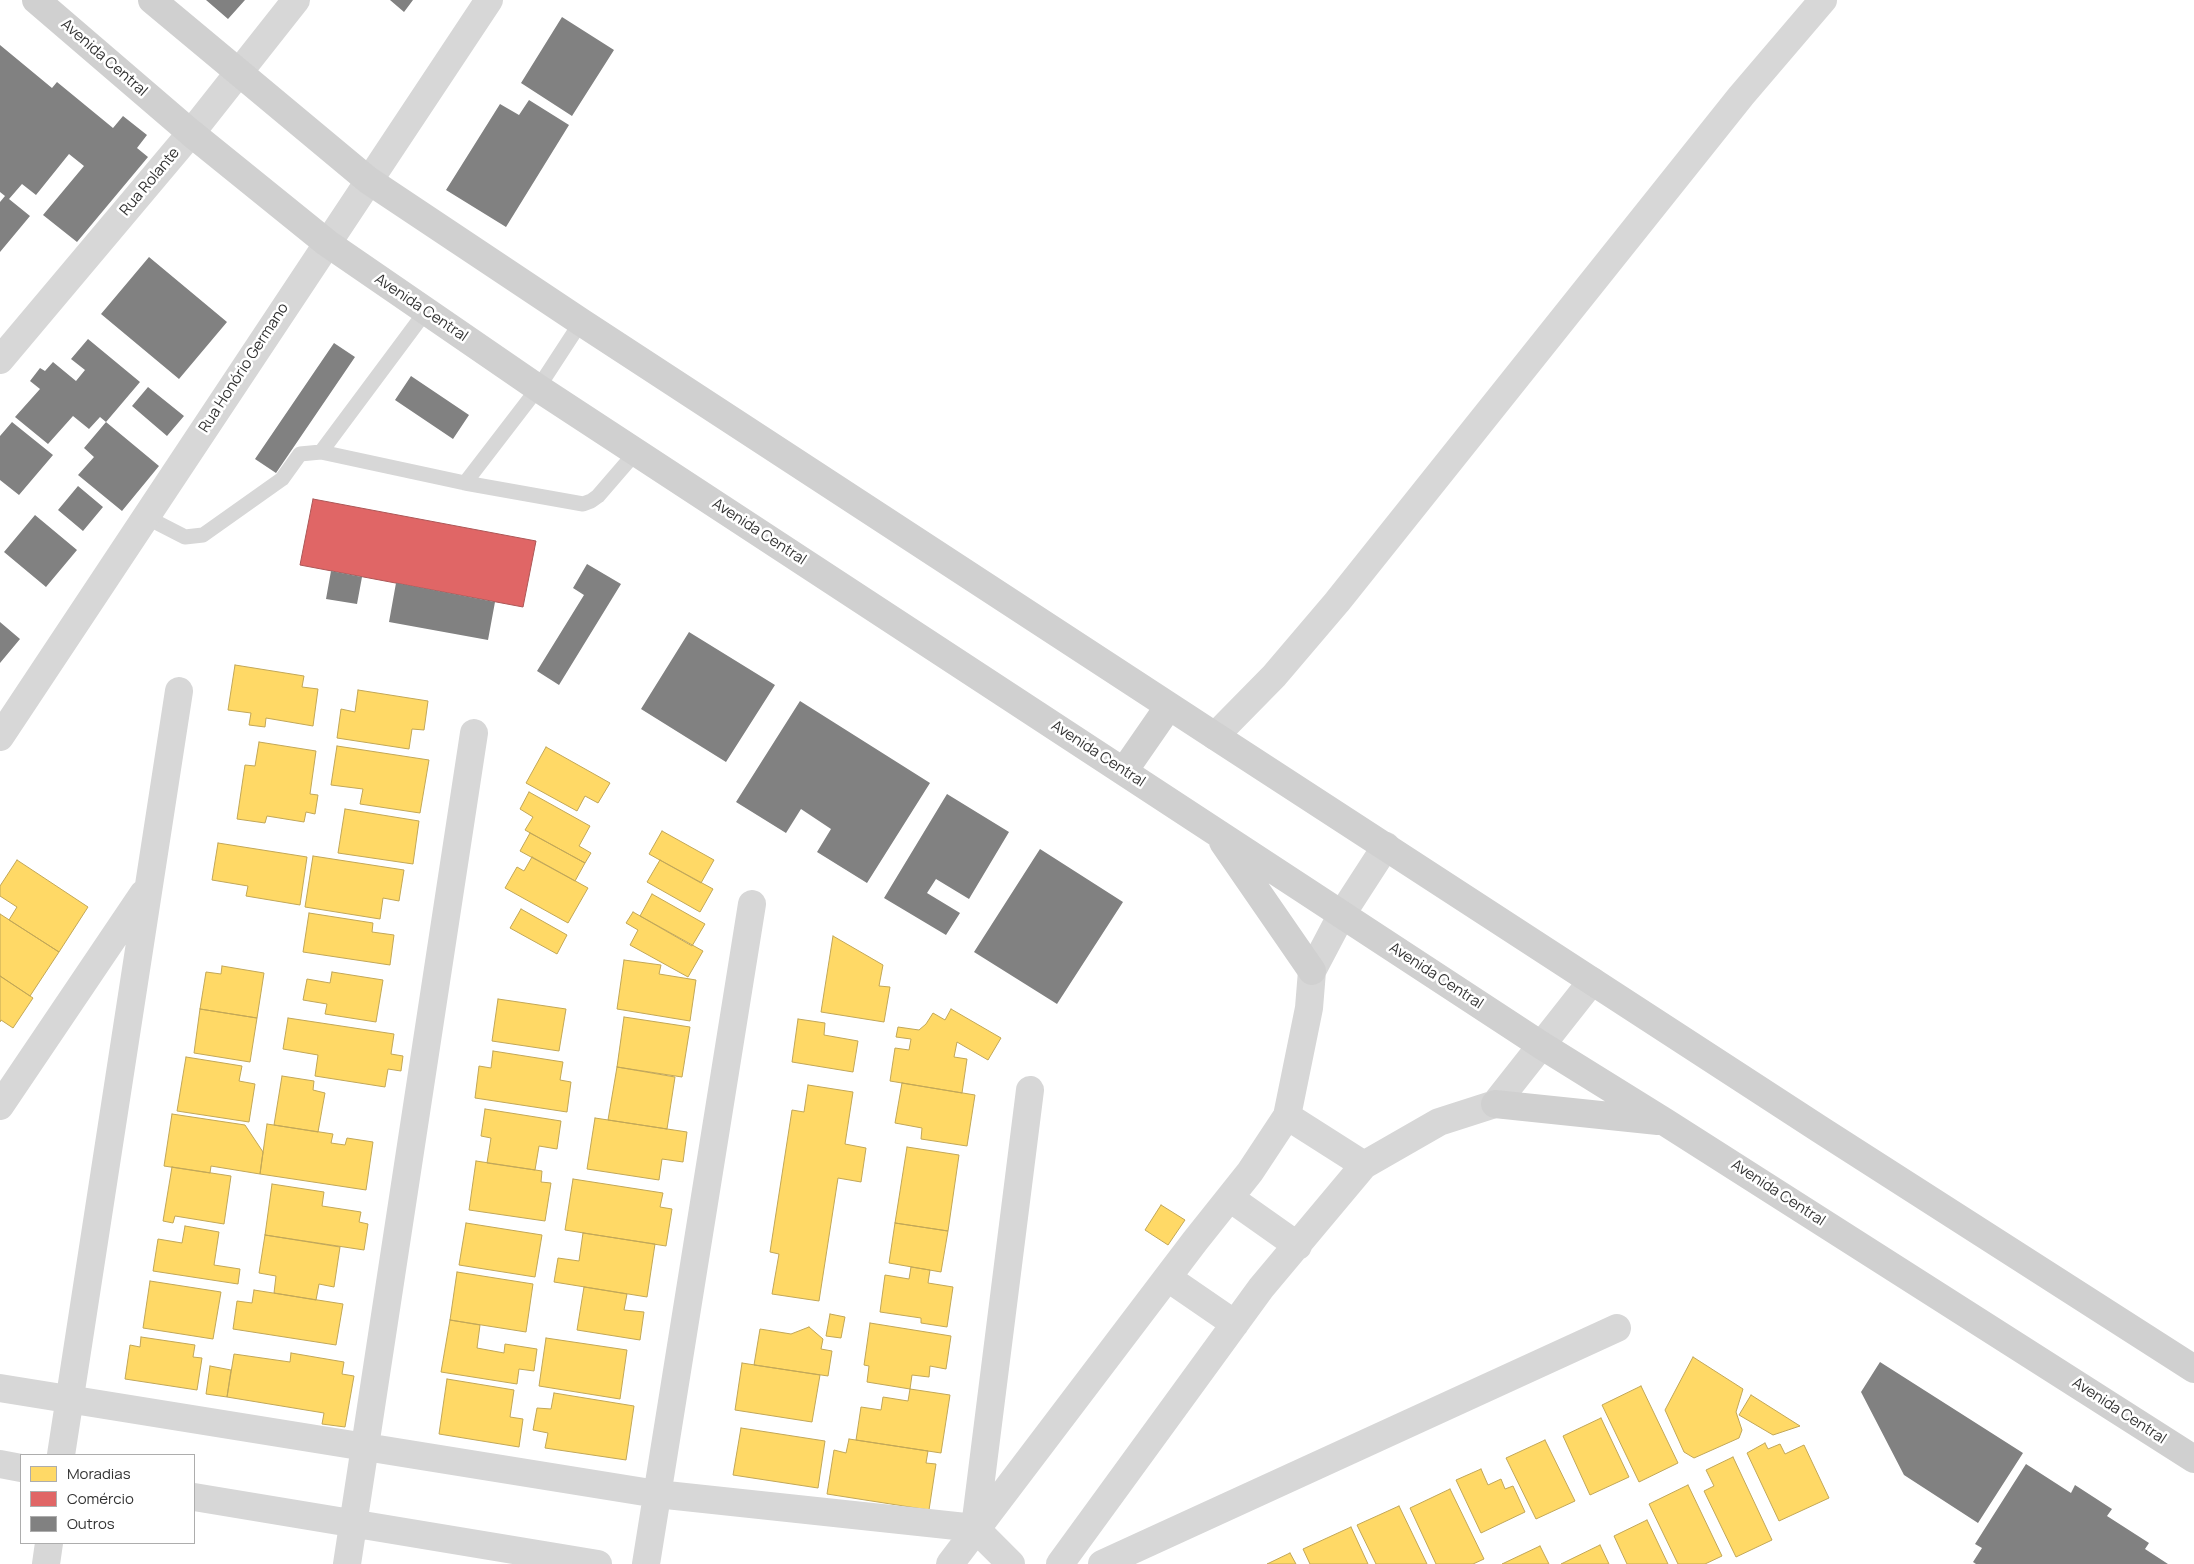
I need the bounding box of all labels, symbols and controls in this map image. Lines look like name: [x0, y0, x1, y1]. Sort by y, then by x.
street label: Avenida Central: [57, 16, 151, 100]
street label: Rua Rolante: [116, 144, 184, 220]
street label: Avenida Central: [371, 270, 471, 346]
street label: Rua Honório Germano: [195, 300, 293, 436]
street label: Avenida Central: [709, 495, 809, 569]
street label: Avenida Central: [1048, 717, 1148, 791]
street label: Avenida Central: [1386, 939, 1486, 1013]
street label: Avenida Central: [1728, 1156, 1828, 1230]
street label: Avenida Central: [2069, 1374, 2169, 1448]
legend: [20, 1454, 195, 1544]
text: Moradias: [67, 1463, 131, 1484]
text: Comércio: [67, 1488, 134, 1509]
text: Outros: [67, 1513, 115, 1534]

